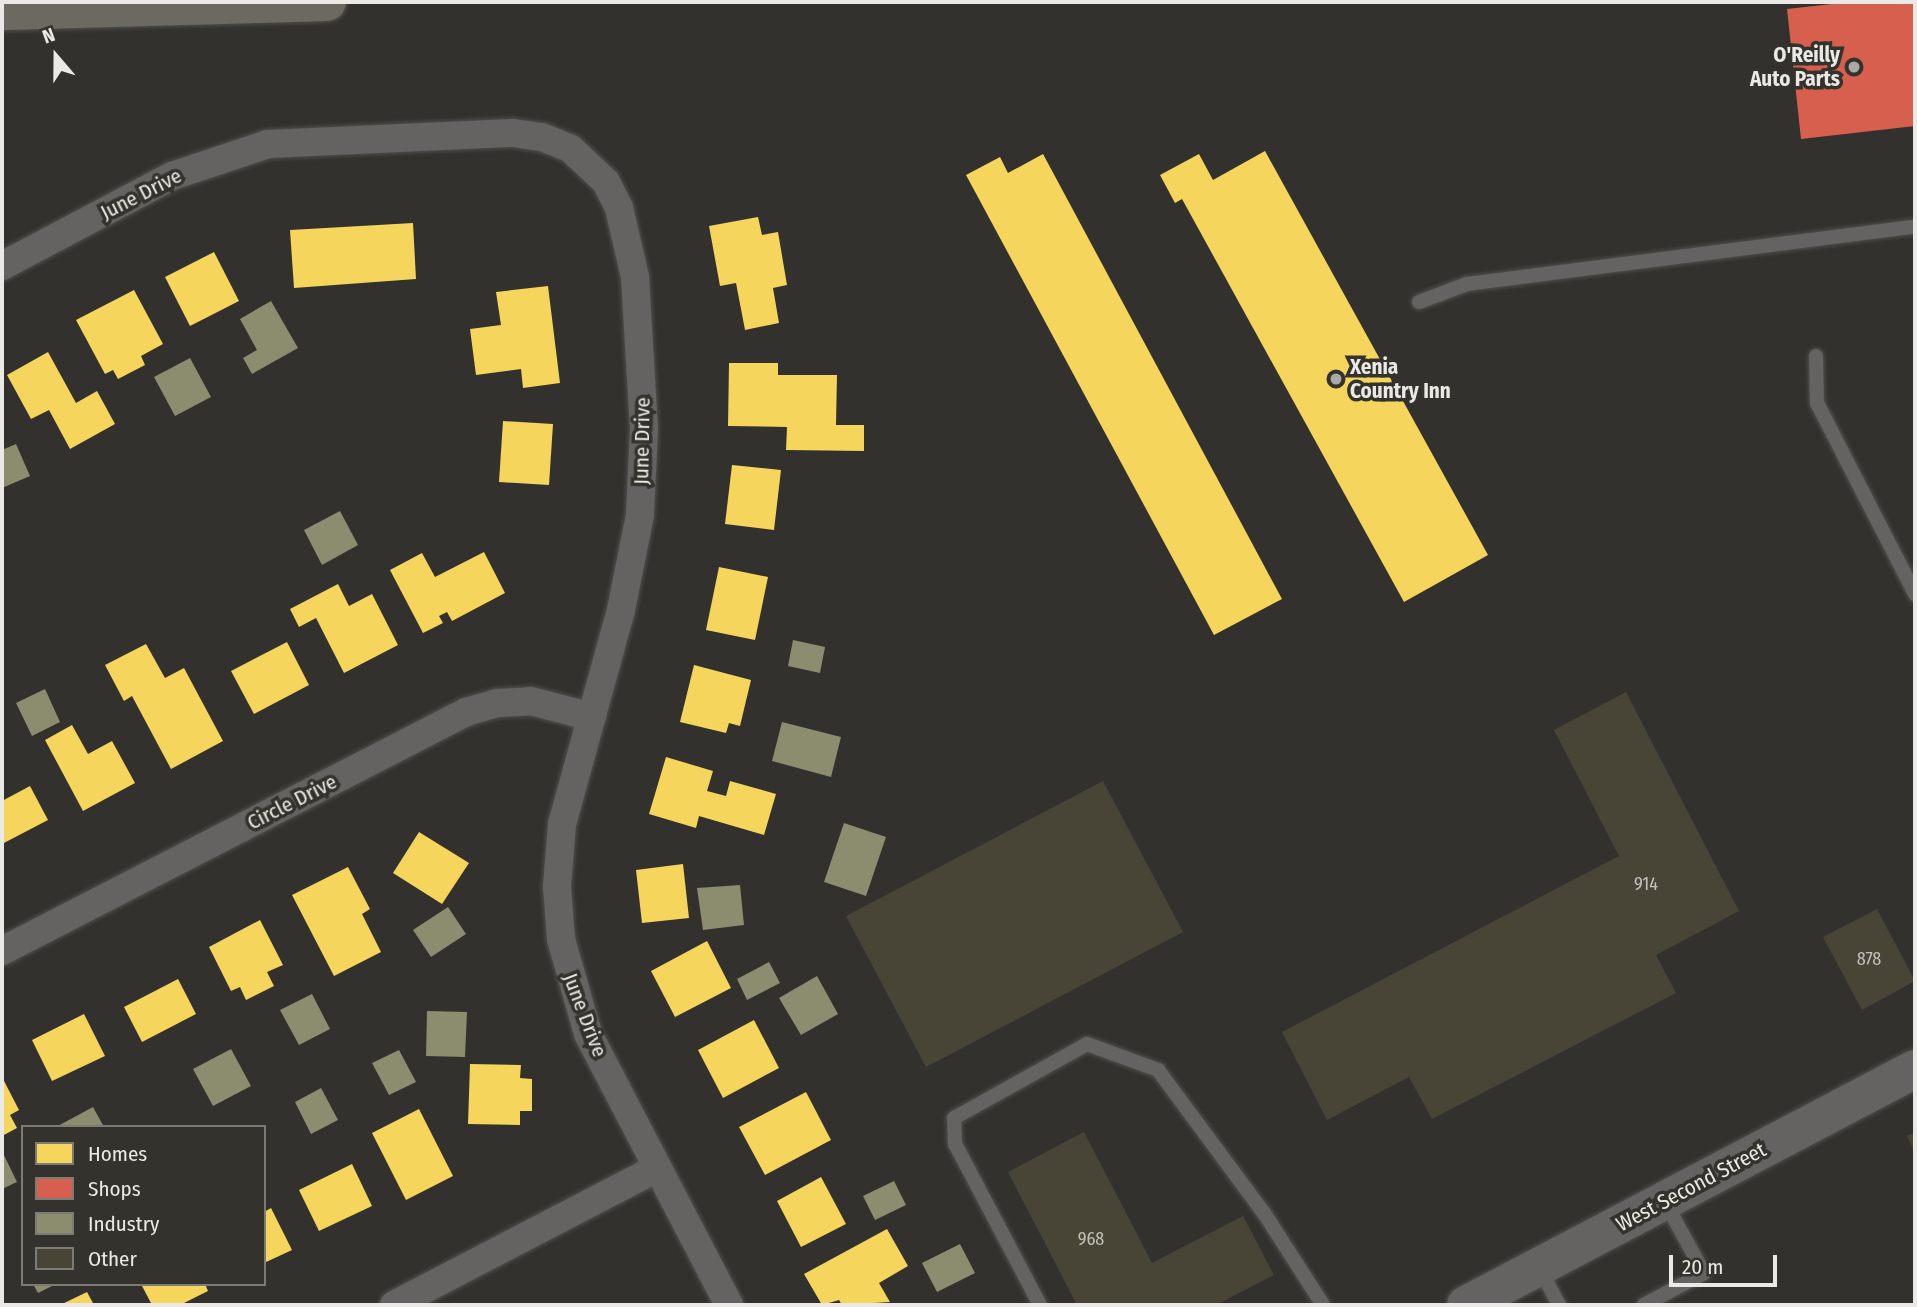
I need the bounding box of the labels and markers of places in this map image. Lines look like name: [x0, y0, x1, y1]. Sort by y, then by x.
place label: O'Reilly Auto Parts: [1750, 42, 1840, 92]
marker: O'Reilly Auto Parts: [1846, 59, 1862, 75]
place label: Xenia Country Inn: [1350, 354, 1451, 404]
marker: Xenia Country Inn: [1328, 371, 1344, 387]

